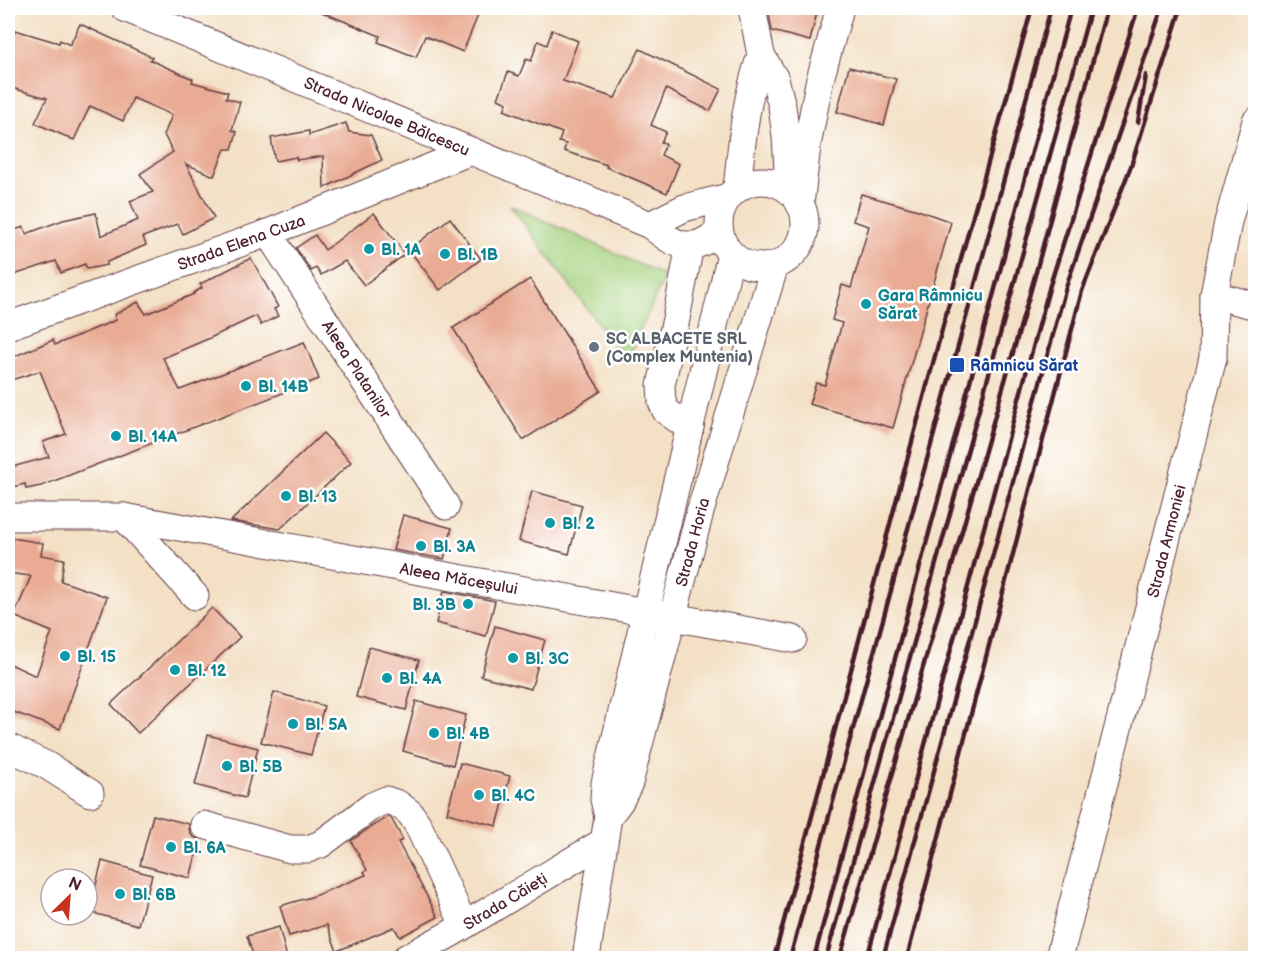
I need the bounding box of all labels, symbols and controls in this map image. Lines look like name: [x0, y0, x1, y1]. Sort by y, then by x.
street label: Strada Nicolae Bălcescu: [301, 74, 472, 161]
street label: Strada Elena Cuza: [175, 212, 308, 275]
place label: Bl. 1A: [381, 241, 421, 260]
marker: Bl. 1A: [362, 242, 376, 256]
place label: Bl. 1B: [457, 246, 498, 265]
marker: Bl. 1B: [438, 247, 452, 261]
place label: Gara Râmnicu Sărat: [878, 287, 983, 324]
marker: Gara Râmnicu Sărat: [859, 297, 873, 311]
street label: Aleea Platanilor: [317, 317, 395, 422]
place label: SC ALBACETE SRL (Complex Muntenia): [606, 330, 753, 367]
marker: SC ALBACETE SRL (Complex Muntenia): [587, 340, 601, 354]
marker: Râmnicu Sărat: [948, 356, 966, 374]
place label: Râmnicu Sărat: [970, 357, 1079, 376]
place label: Bl. 14B: [258, 378, 309, 397]
marker: Bl. 14B: [239, 379, 253, 393]
place label: Bl. 14A: [128, 428, 177, 447]
marker: Bl. 14A: [109, 429, 123, 443]
street label: Strada Armoniei: [1144, 483, 1191, 600]
place label: Bl. 13: [298, 488, 337, 507]
marker: Bl. 13: [279, 489, 293, 503]
street label: Strada Horia: [672, 496, 714, 589]
place label: Bl. 2: [562, 515, 595, 534]
marker: Bl. 2: [543, 516, 557, 530]
place label: Bl. 3A: [433, 538, 475, 557]
marker: Bl. 3A: [414, 539, 428, 553]
street label: Aleea Măceșului: [398, 560, 519, 599]
place label: Bl. 3B: [412, 596, 456, 615]
marker: Bl. 3B: [461, 597, 475, 611]
place label: Bl. 15: [77, 648, 116, 667]
marker: Bl. 15: [58, 649, 72, 663]
place label: Bl. 3C: [525, 650, 569, 669]
marker: Bl. 3C: [506, 651, 520, 665]
place label: Bl. 12: [187, 662, 227, 681]
marker: Bl. 12: [168, 663, 182, 677]
place label: Bl. 4A: [399, 670, 442, 689]
marker: Bl. 4A: [380, 671, 394, 685]
place label: Bl. 5A: [305, 716, 347, 735]
marker: Bl. 5A: [286, 717, 300, 731]
place label: Bl. 4B: [446, 725, 490, 744]
marker: Bl. 4B: [427, 726, 441, 740]
place label: Bl. 5B: [239, 758, 283, 777]
marker: Bl. 5B: [220, 759, 234, 773]
place label: Bl. 4C: [491, 787, 535, 806]
marker: Bl. 4C: [472, 788, 486, 802]
place label: Bl. 6A: [183, 839, 226, 858]
marker: Bl. 6A: [164, 840, 178, 854]
north arrow: [39, 867, 99, 927]
street label: Strada Căieți: [460, 870, 551, 935]
text: N: [65, 874, 84, 896]
place label: Bl. 6B: [132, 886, 176, 905]
marker: Bl. 6B: [113, 887, 127, 901]

